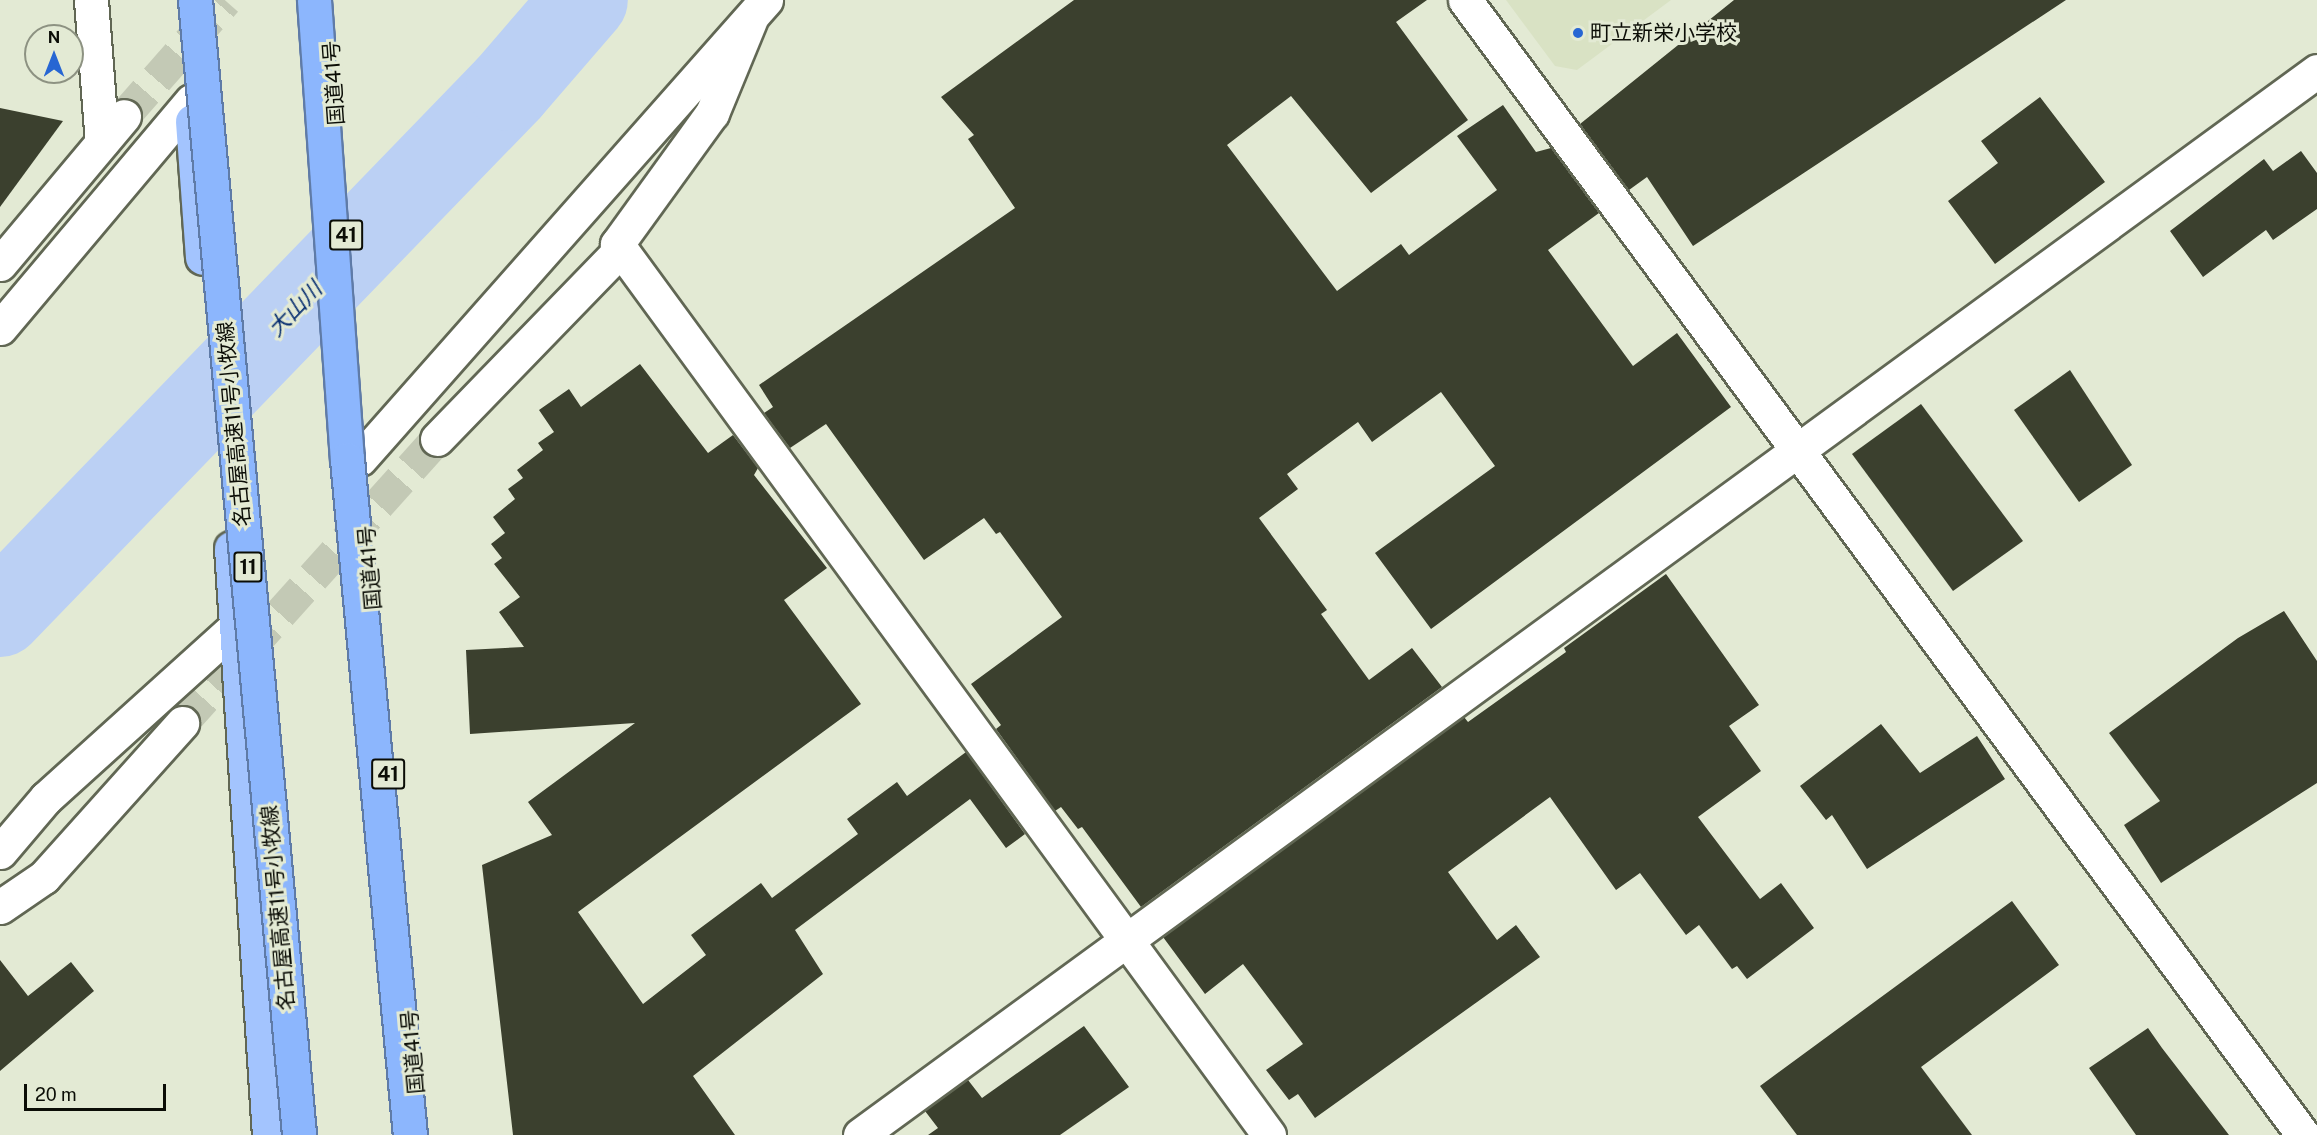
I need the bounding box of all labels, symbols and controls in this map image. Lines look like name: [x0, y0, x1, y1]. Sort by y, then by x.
place label: 町立新栄小学校: [1590, 20, 1737, 46]
north arrow: [24, 24, 84, 84]
marker: 町立新栄小学校: [1571, 26, 1585, 40]
text: N: [48, 28, 60, 47]
street label: 国道41号: [318, 40, 350, 126]
road number: 41: [328, 218, 364, 252]
water label: 大山川: [263, 276, 327, 342]
street label: 名古屋高速11号小牧線: [212, 320, 256, 528]
street label: 国道41号: [354, 525, 386, 611]
road number: 11: [233, 550, 263, 584]
road number: 41: [370, 757, 406, 791]
street label: 名古屋高速11号小牧線: [256, 804, 300, 1012]
street label: 国道41号: [397, 1009, 429, 1095]
scale bar: [27, 1072, 170, 1110]
text: 20 m: [35, 1084, 77, 1105]

